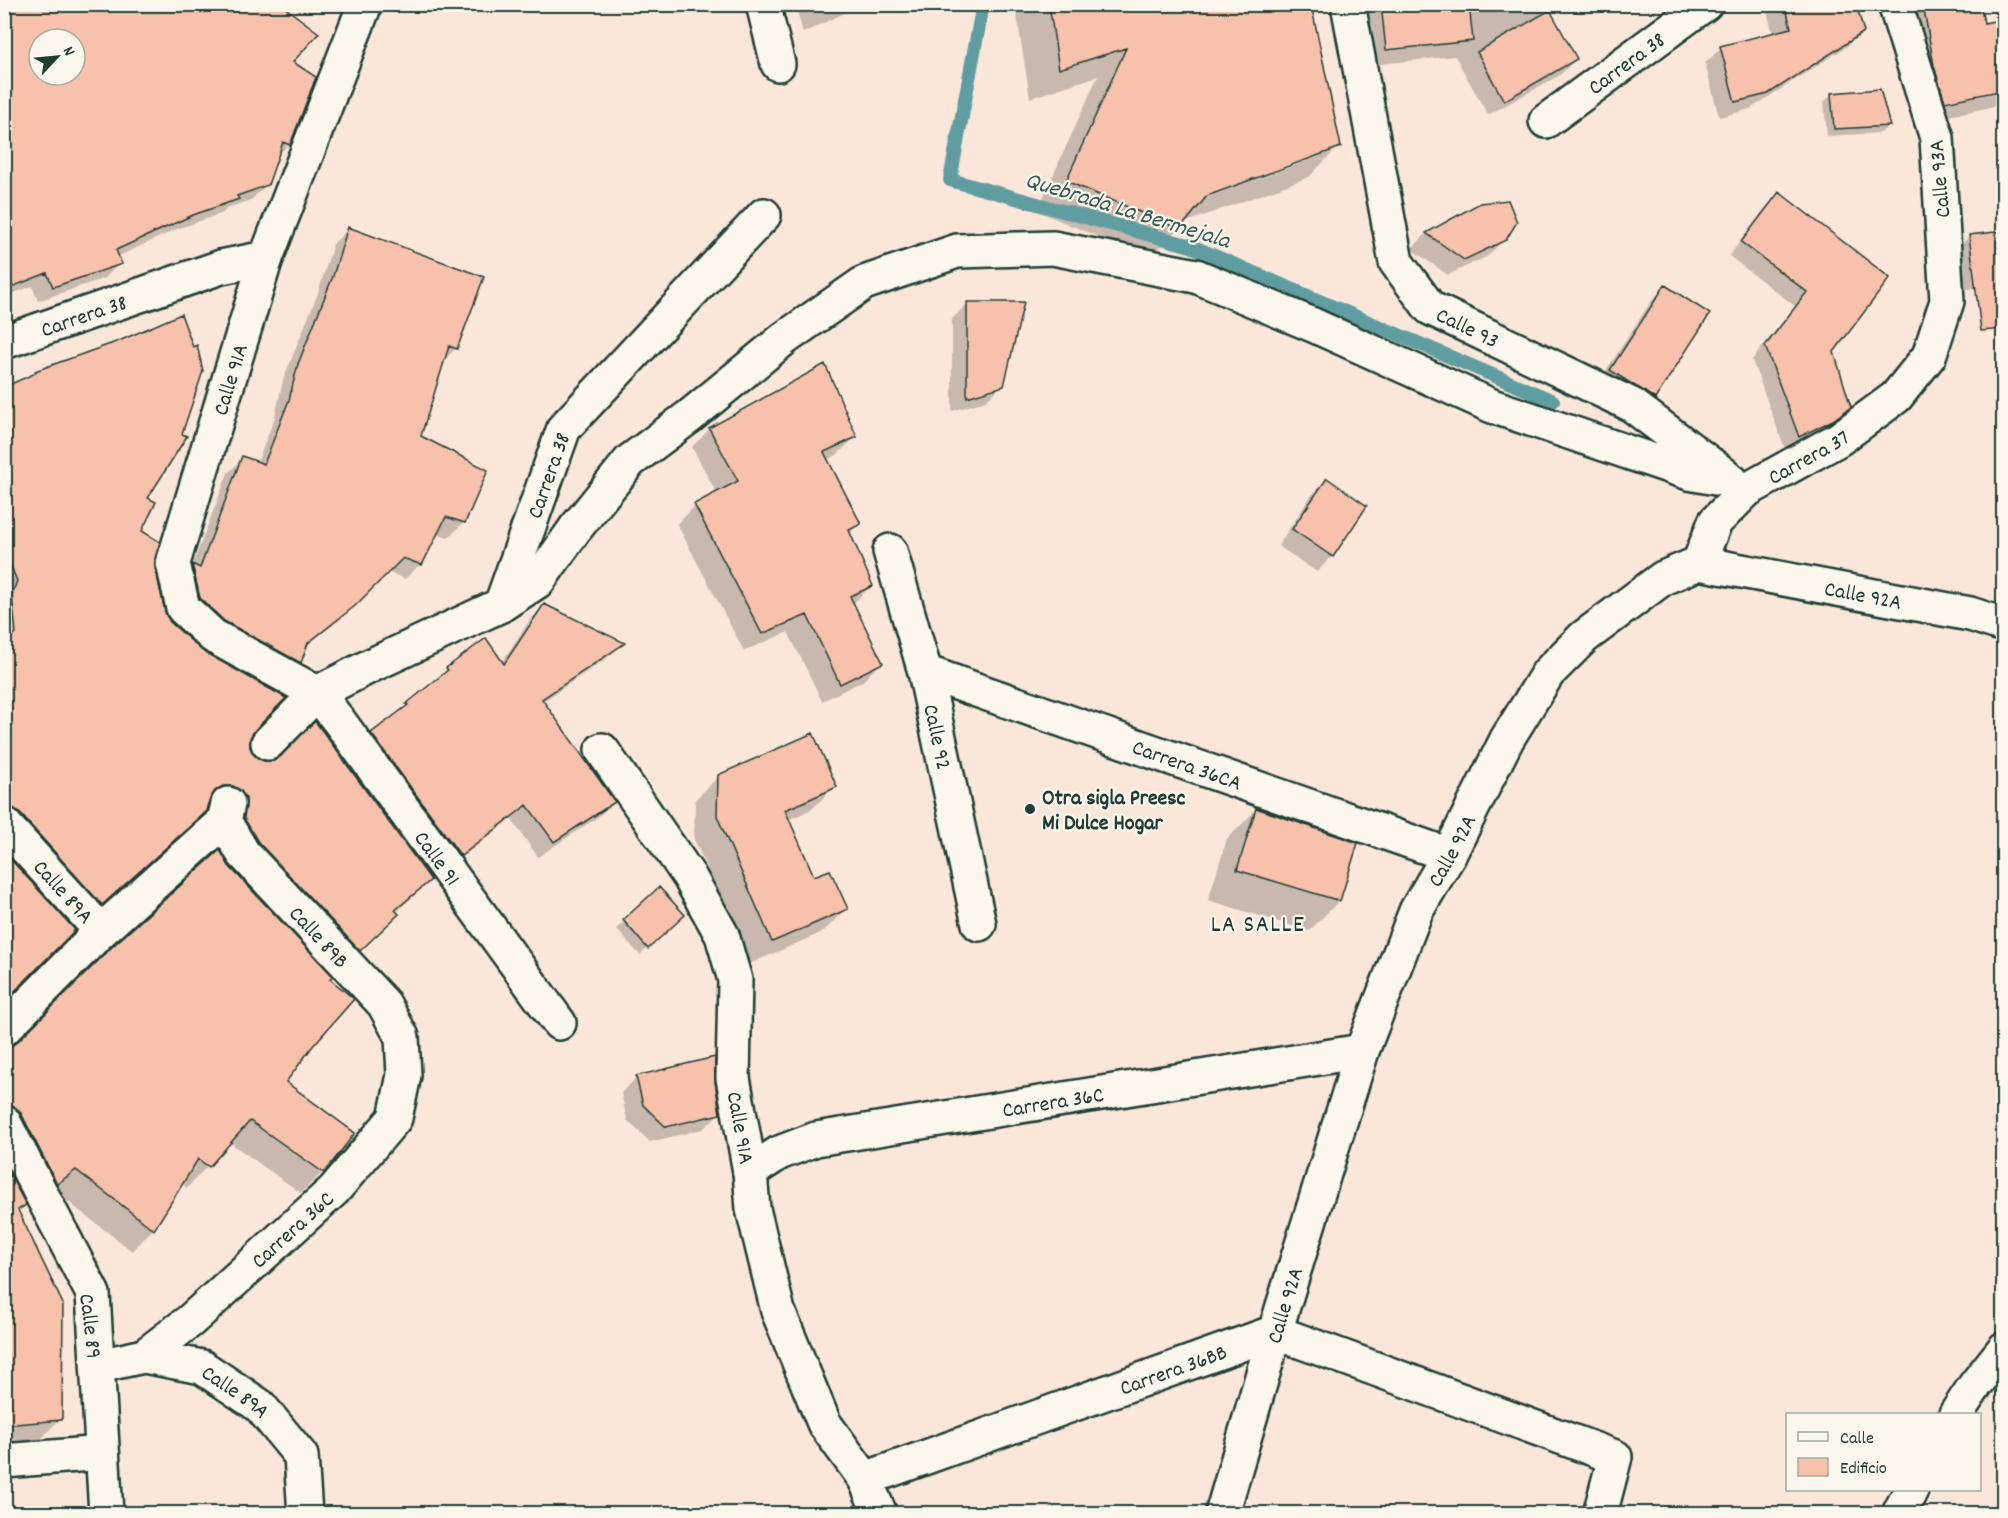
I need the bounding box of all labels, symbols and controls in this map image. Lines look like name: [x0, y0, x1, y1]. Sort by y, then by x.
street label: Carrera 38: [1583, 26, 1673, 104]
north arrow: [27, 27, 87, 87]
text: N: [56, 43, 80, 60]
street label: Calle 93A: [1923, 138, 1960, 219]
water label: Quebrada La Bermejala: [1021, 165, 1235, 260]
street label: Carrera 38: [37, 289, 132, 347]
street label: Calle 93: [1430, 301, 1503, 358]
street label: Calle 91A: [207, 340, 258, 420]
street label: Carrera 37: [1763, 424, 1858, 494]
street label: Carrera 38: [521, 429, 580, 523]
street label: Calle 92A: [1822, 575, 1904, 620]
street label: Calle 92: [913, 702, 958, 773]
street label: Carrera 36CA: [1127, 733, 1245, 800]
place label: Otra sigla Preesc Mi Dulce Hogar: [1042, 784, 1186, 840]
marker: Otra sigla Preesc Mi Dulce Hogar: [1023, 802, 1037, 816]
street label: Calle 92A: [1421, 810, 1486, 894]
street label: Calle 91: [405, 826, 466, 893]
street label: Calle 89A: [24, 854, 99, 932]
street label: Calle 89B: [280, 900, 355, 977]
district label: LA SALLE: [1211, 909, 1305, 943]
street label: Carrera 36C: [1000, 1081, 1106, 1128]
street label: Calle 91A: [717, 1089, 760, 1167]
street label: Carrera 36C: [246, 1185, 342, 1277]
street label: Calle 92A: [1261, 1264, 1313, 1348]
street label: Calle 89: [69, 1292, 108, 1361]
street label: Carrera 36BB: [1116, 1338, 1232, 1405]
street label: Calle 89A: [194, 1359, 276, 1426]
legend: [1786, 1413, 1981, 1491]
text: Calle: [1840, 1427, 1874, 1452]
text: Edificio: [1840, 1457, 1887, 1482]

